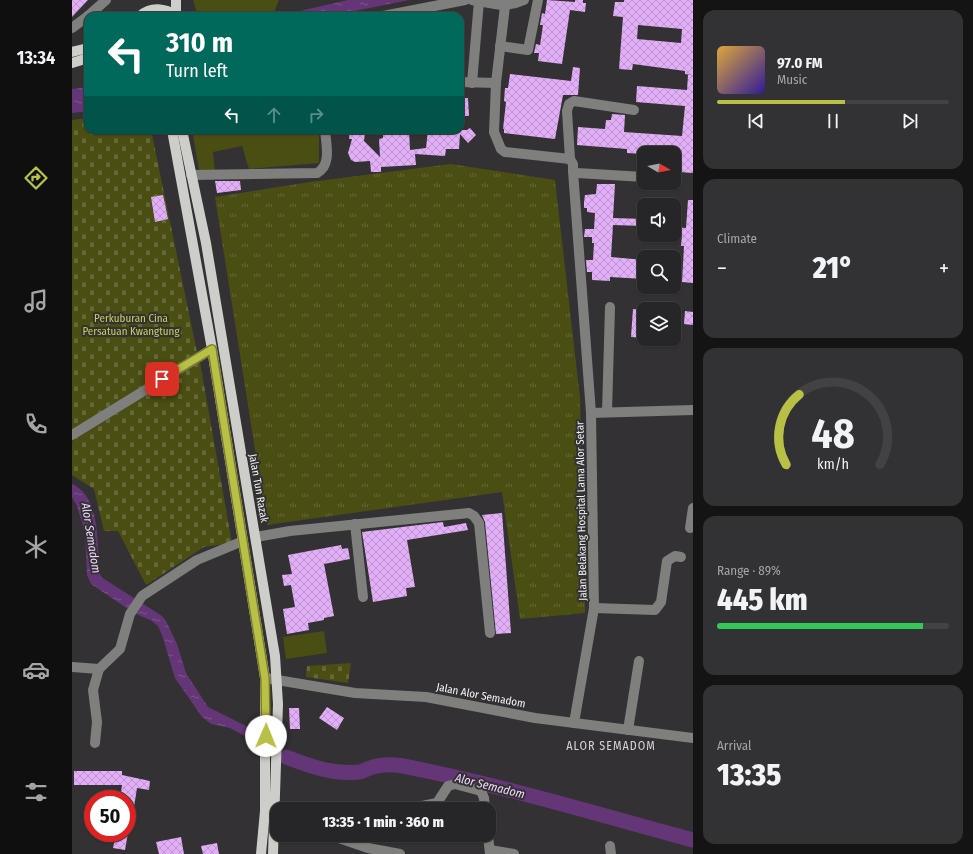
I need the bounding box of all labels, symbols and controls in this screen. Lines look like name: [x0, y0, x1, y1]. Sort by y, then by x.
text: 310 m: [166, 26, 233, 59]
icon: left: [100, 28, 152, 80]
text: 13:34: [17, 47, 55, 69]
text: 97.0 FM: [777, 54, 823, 72]
text: Turn left: [166, 60, 228, 82]
text: Music: [777, 72, 807, 87]
icon: left: [221, 104, 243, 126]
icon: ahead: [263, 104, 285, 126]
icon: right: [305, 104, 327, 126]
icon: previous: [745, 110, 767, 132]
icon: pause: [822, 110, 844, 132]
icon: next: [899, 110, 921, 132]
north arrow: [637, 146, 681, 190]
map controls: [637, 146, 681, 346]
icon: directions: [22, 164, 50, 192]
button: sound: [637, 198, 681, 242]
text: Climate: [717, 231, 757, 246]
button: search: [637, 250, 681, 294]
text: 21°: [813, 250, 853, 286]
text: −: [717, 255, 727, 282]
text: +: [939, 255, 949, 282]
icon: music: [22, 287, 50, 315]
button: layers: [637, 302, 681, 346]
park label: Perkuburan Cina Persatuan Kwangtung: [82, 312, 180, 338]
pin: [145, 362, 179, 396]
icon: arrive: [151, 368, 173, 390]
text: 48: [811, 409, 855, 459]
icon: phone: [22, 410, 50, 438]
street label: Jalan Belakang Hospital Lama Alor Setar: [573, 421, 590, 601]
street label: Jalan Tun Razak: [246, 453, 271, 524]
text: km/h: [817, 456, 849, 473]
water label: Alor Semadom: [78, 501, 103, 574]
icon: climate: [22, 533, 50, 561]
text: Range · 89%: [717, 563, 781, 578]
text: 445 km: [717, 582, 808, 618]
icon: car: [22, 656, 50, 684]
street label: Jalan Alor Semadom: [435, 680, 527, 711]
position arrow: [245, 715, 287, 757]
text: Arrival: [717, 738, 751, 753]
district label: ALOR SEMADOM: [566, 739, 656, 753]
text: 13:35: [717, 757, 781, 793]
water label: Alor Semadom: [453, 770, 526, 801]
icon: filters: [22, 778, 50, 806]
speed limit sign: 50: [84, 790, 136, 842]
text: 13:35 · 1 min · 360 m: [322, 813, 444, 831]

